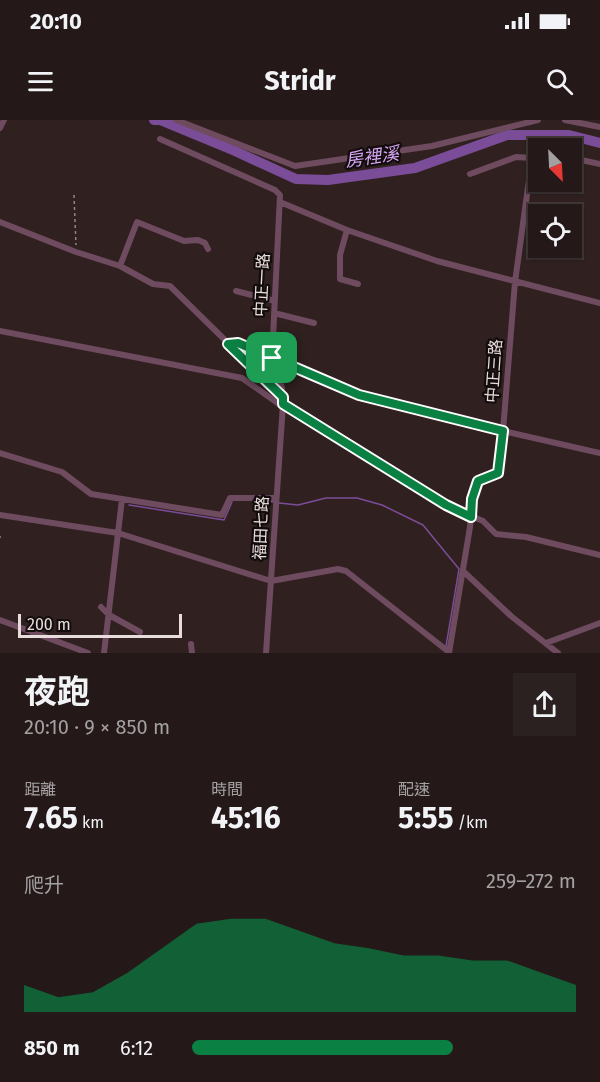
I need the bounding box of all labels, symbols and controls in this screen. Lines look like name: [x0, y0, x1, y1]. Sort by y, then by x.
text: 20:10: [30, 8, 82, 35]
icon: menu: [24, 65, 57, 98]
text: Stridr: [264, 65, 336, 97]
icon: search: [543, 65, 576, 98]
north arrow: [528, 138, 582, 192]
map controls: [528, 138, 582, 258]
water label: 房裡溪: [344, 142, 403, 172]
button: locate: [528, 204, 582, 258]
street label: 中正一路: [251, 253, 273, 317]
pin: [246, 332, 297, 383]
street label: 中正三路: [482, 338, 506, 404]
icon: arrive: [255, 341, 288, 374]
street label: 福田七路: [250, 496, 272, 560]
scale bar: [18, 611, 182, 638]
text: 200 m: [27, 615, 71, 634]
text: 夜跑: [24, 672, 90, 712]
button: share: [513, 673, 576, 736]
text: 20:10 · 9 × 850 m: [24, 715, 170, 739]
text: 距離: [24, 780, 56, 799]
text: 時間: [211, 780, 243, 799]
text: 配速: [398, 780, 430, 799]
text: 7.65: [24, 800, 78, 836]
text: 45:16: [211, 800, 281, 836]
text: 5:55: [398, 800, 454, 836]
text: km: [78, 813, 104, 832]
text: /km: [454, 813, 488, 832]
text: 259–272 m: [486, 869, 576, 893]
text: 爬升: [24, 873, 64, 897]
text: 850 m: [24, 1036, 80, 1060]
text: 6:12: [120, 1036, 153, 1060]

